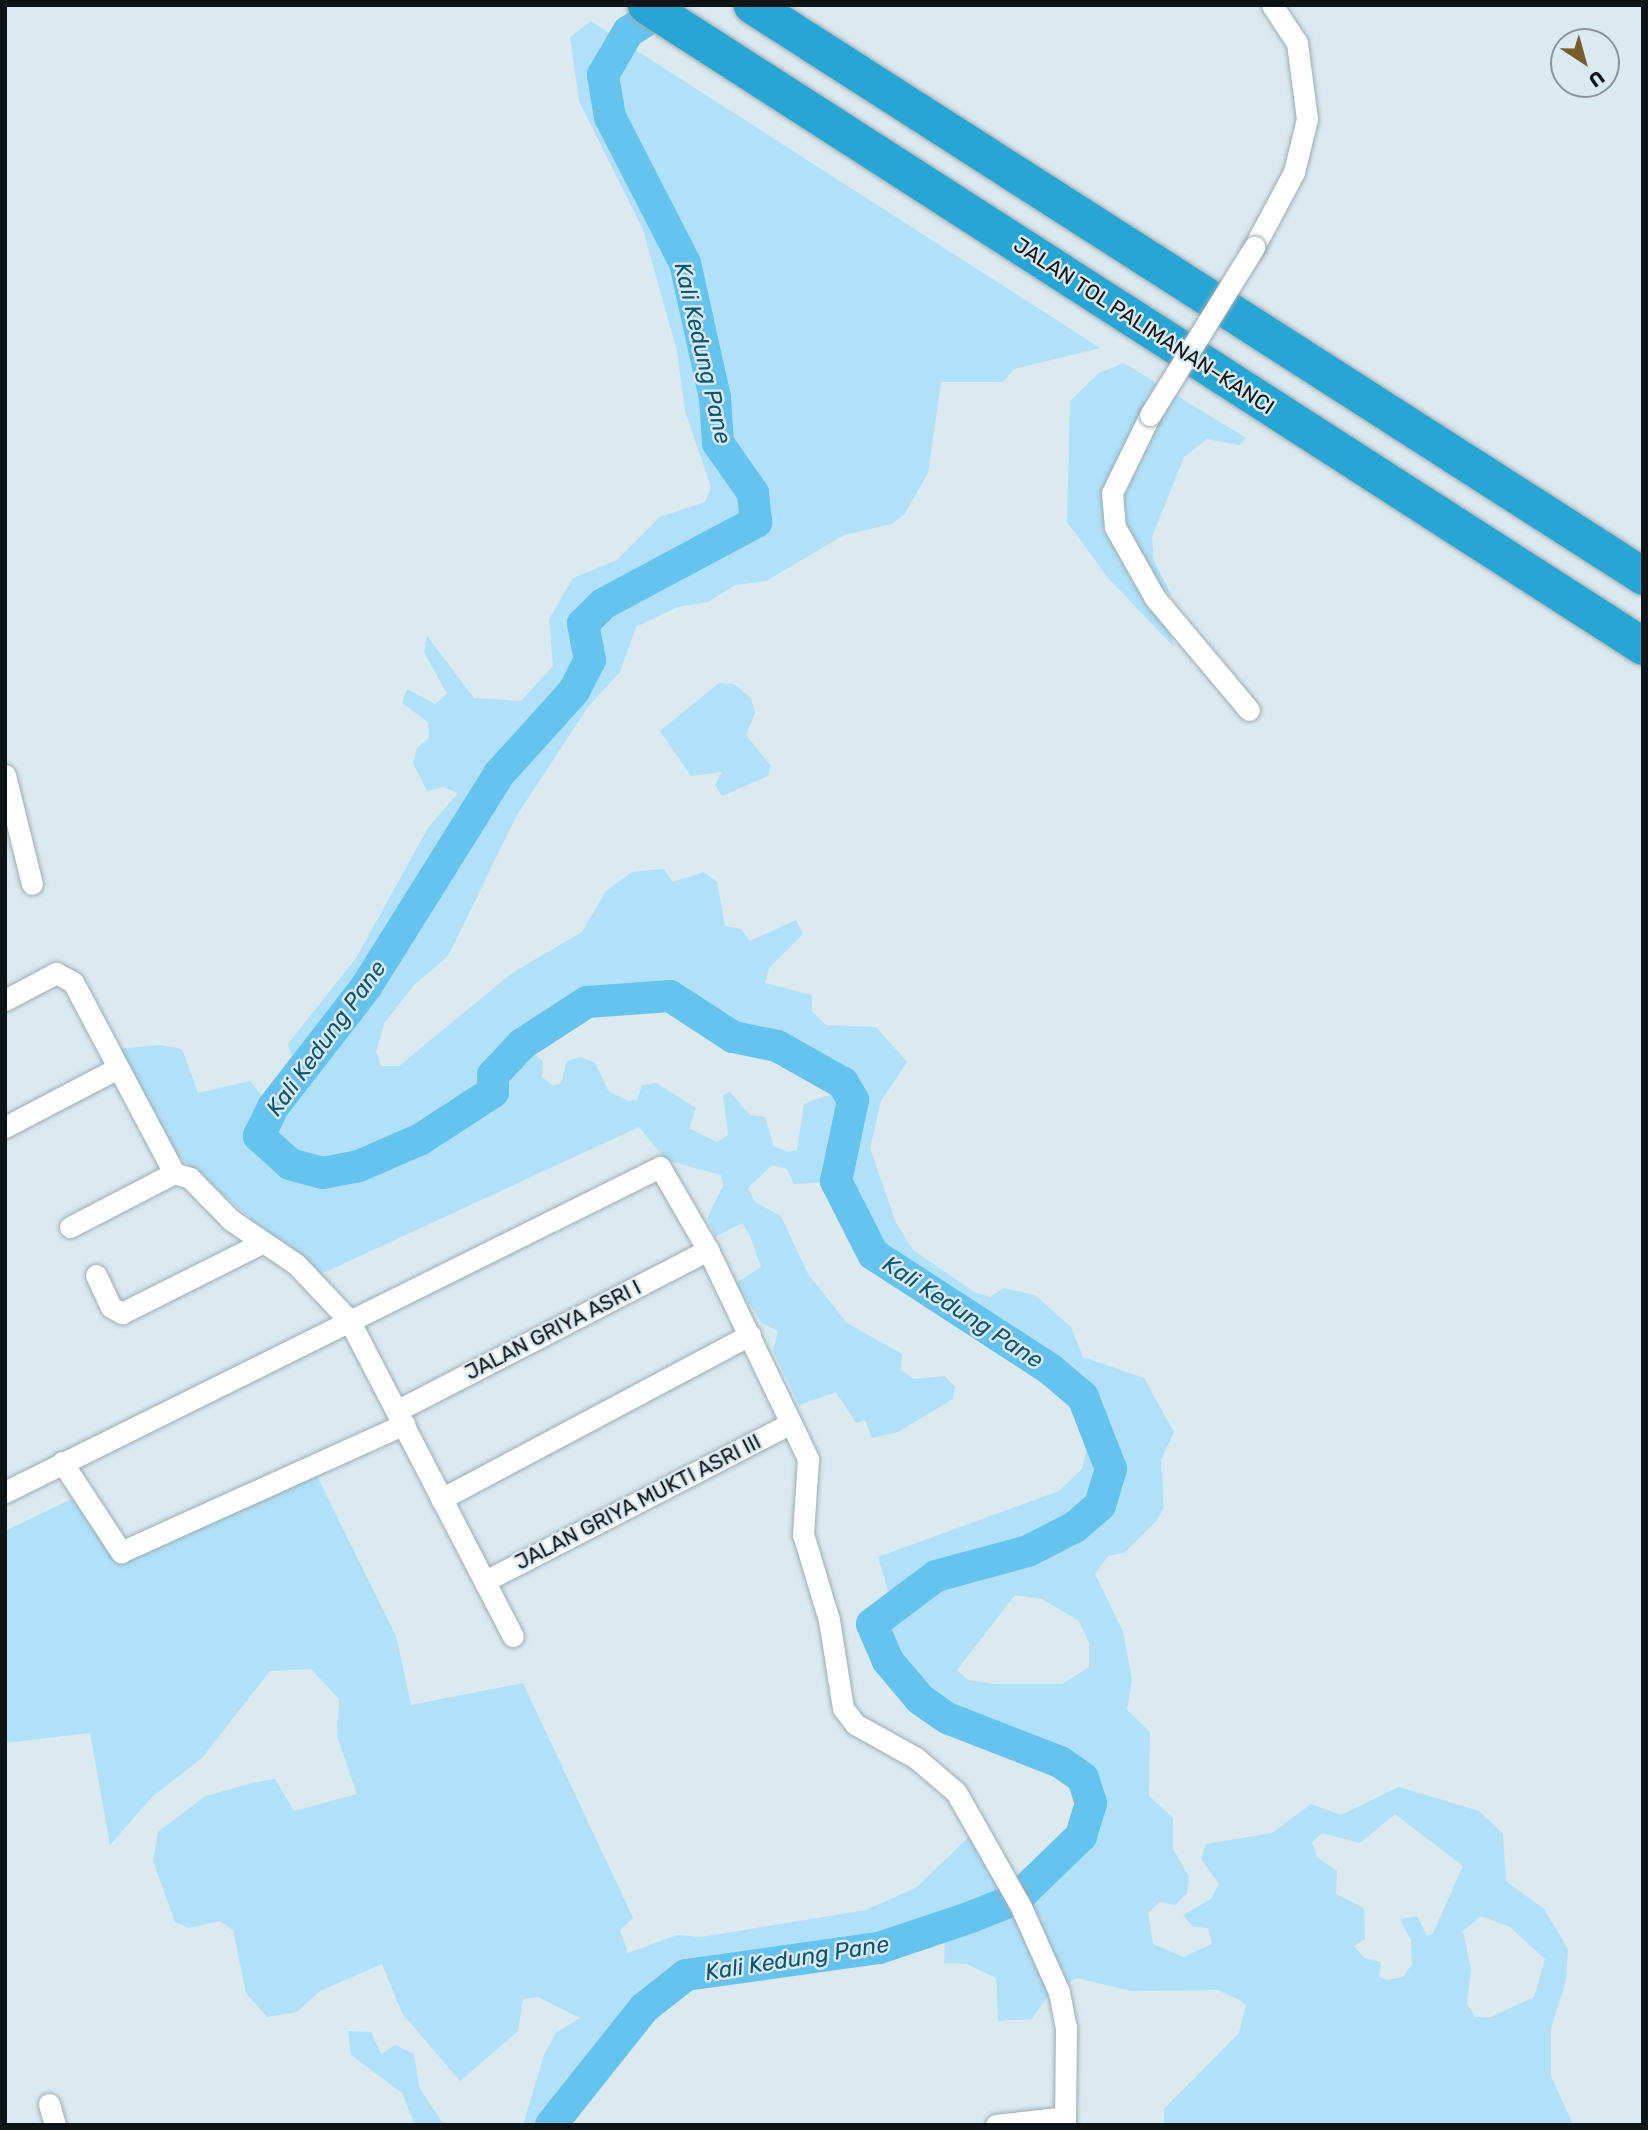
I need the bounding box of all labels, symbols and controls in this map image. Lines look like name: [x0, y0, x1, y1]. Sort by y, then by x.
north arrow: [1550, 28, 1620, 98]
text: U: [1584, 65, 1609, 92]
street label: JALAN TOL PALIMANAN–KANCI: [1008, 232, 1280, 420]
water label: Kali Kedung Pane: [669, 260, 737, 446]
water label: Kali Kedung Pane: [260, 955, 392, 1121]
water label: Kali Kedung Pane: [878, 1250, 1048, 1374]
street label: JALAN GRIYA ASRI I: [460, 1274, 646, 1386]
street label: JALAN GRIYA MUKTI ASRI III: [510, 1429, 766, 1575]
water label: Kali Kedung Pane: [703, 1930, 891, 1986]

